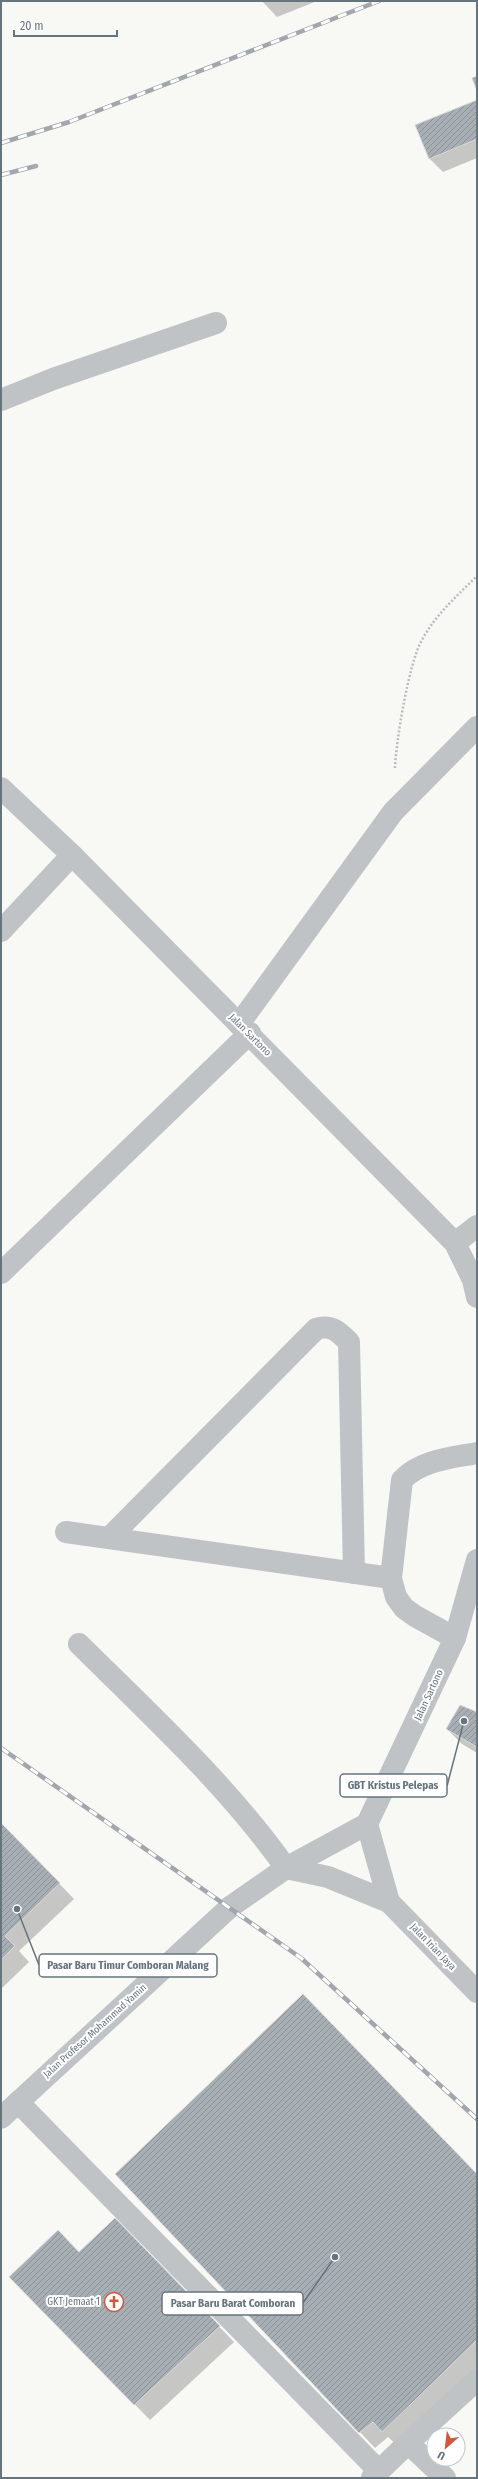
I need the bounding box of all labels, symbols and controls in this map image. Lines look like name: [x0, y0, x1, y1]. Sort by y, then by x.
scale bar: [14, 12, 117, 38]
text: 20 m: [20, 19, 44, 33]
street label: Jalan Sartono: [226, 1011, 274, 1059]
street label: Jalan Sartono: [412, 1668, 446, 1722]
callout: GBT Kristus Pelepas: [340, 1774, 447, 1797]
text: GBT Kristus Pelepas: [348, 1779, 439, 1792]
street label: Jalan Irian Jaya: [408, 1921, 458, 1973]
callout: Pasar Baru Timur Comboran Malang: [39, 1954, 217, 1977]
text: Pasar Baru Timur Comboran Malang: [47, 1959, 209, 1972]
street label: Jalan Profesor Mohammad Yamin: [41, 1982, 149, 2080]
church icon: GKT Jemaat 1: [103, 2291, 125, 2313]
callout: Pasar Baru Barat Comboran: [162, 2292, 303, 2315]
place label: GKT Jemaat 1: [47, 2296, 100, 2308]
text: Pasar Baru Barat Comboran: [171, 2297, 296, 2310]
north arrow: [426, 2427, 466, 2467]
text: U: [436, 2448, 447, 2463]

